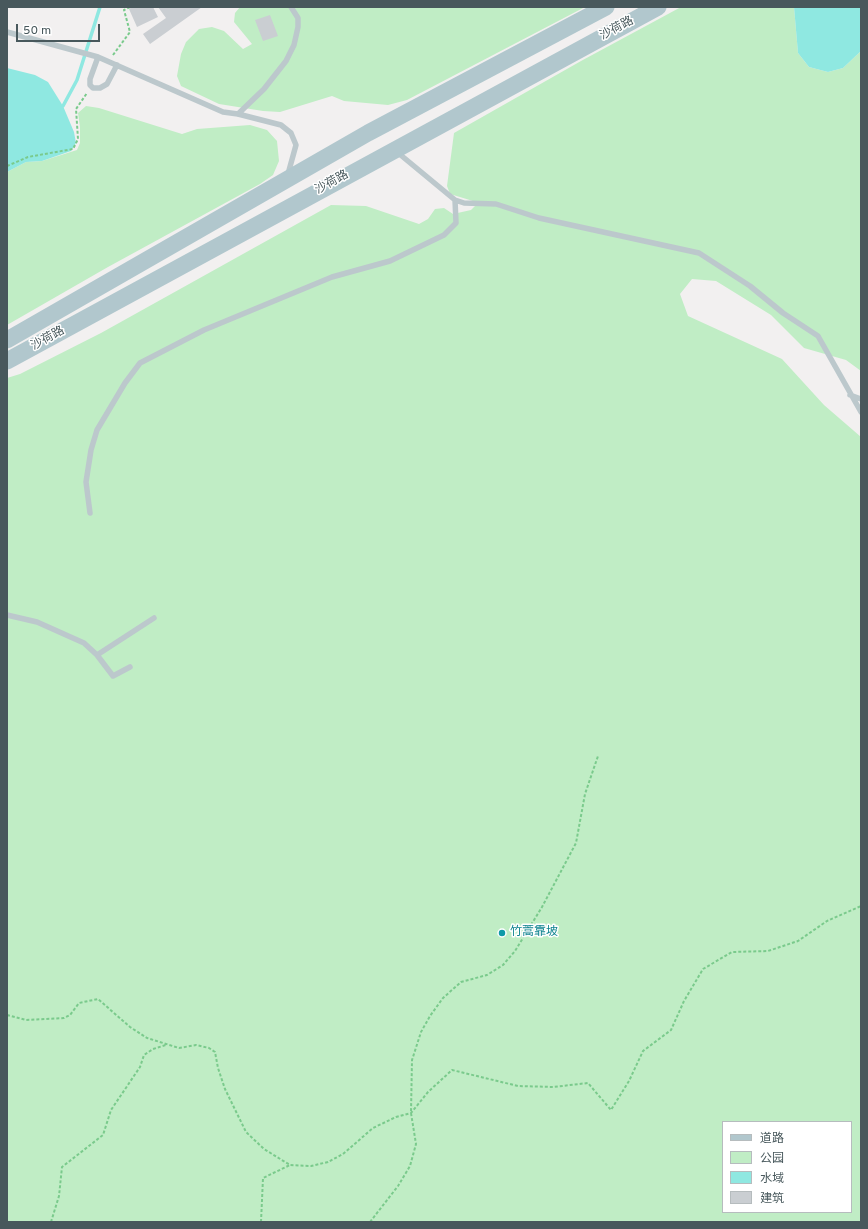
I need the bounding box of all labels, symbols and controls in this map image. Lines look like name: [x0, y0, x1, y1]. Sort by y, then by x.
street label: 沙荷路: [598, 14, 636, 44]
scale bar: [18, 16, 102, 42]
text: 50 m: [23, 23, 51, 39]
street label: 沙荷路: [313, 168, 351, 198]
street label: 沙荷路: [29, 324, 67, 354]
place label: 竹蒿靠坡: [510, 926, 558, 940]
marker: 竹蒿靠坡: [497, 928, 507, 938]
legend: [722, 1121, 852, 1213]
text: 道路: [760, 1131, 784, 1147]
text: 公园: [760, 1151, 784, 1167]
text: 水域: [760, 1171, 784, 1187]
text: 建筑: [760, 1191, 784, 1207]

